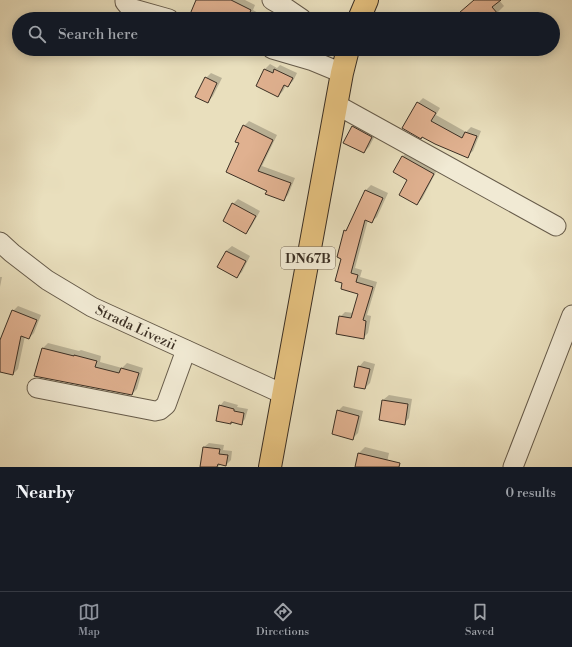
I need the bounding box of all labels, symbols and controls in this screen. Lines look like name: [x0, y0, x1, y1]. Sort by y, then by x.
search box: [12, 12, 560, 56]
icon: search: [26, 23, 48, 45]
text: Search here: [58, 25, 138, 44]
road number: DN67B: [281, 247, 335, 269]
street label: Strada Livezii: [92, 301, 179, 355]
text: Nearby: [16, 482, 75, 504]
text: 0 results: [505, 485, 556, 501]
tab: Map: [78, 601, 100, 639]
tab: Directions: [256, 601, 309, 639]
tab: Saved: [465, 601, 494, 639]

